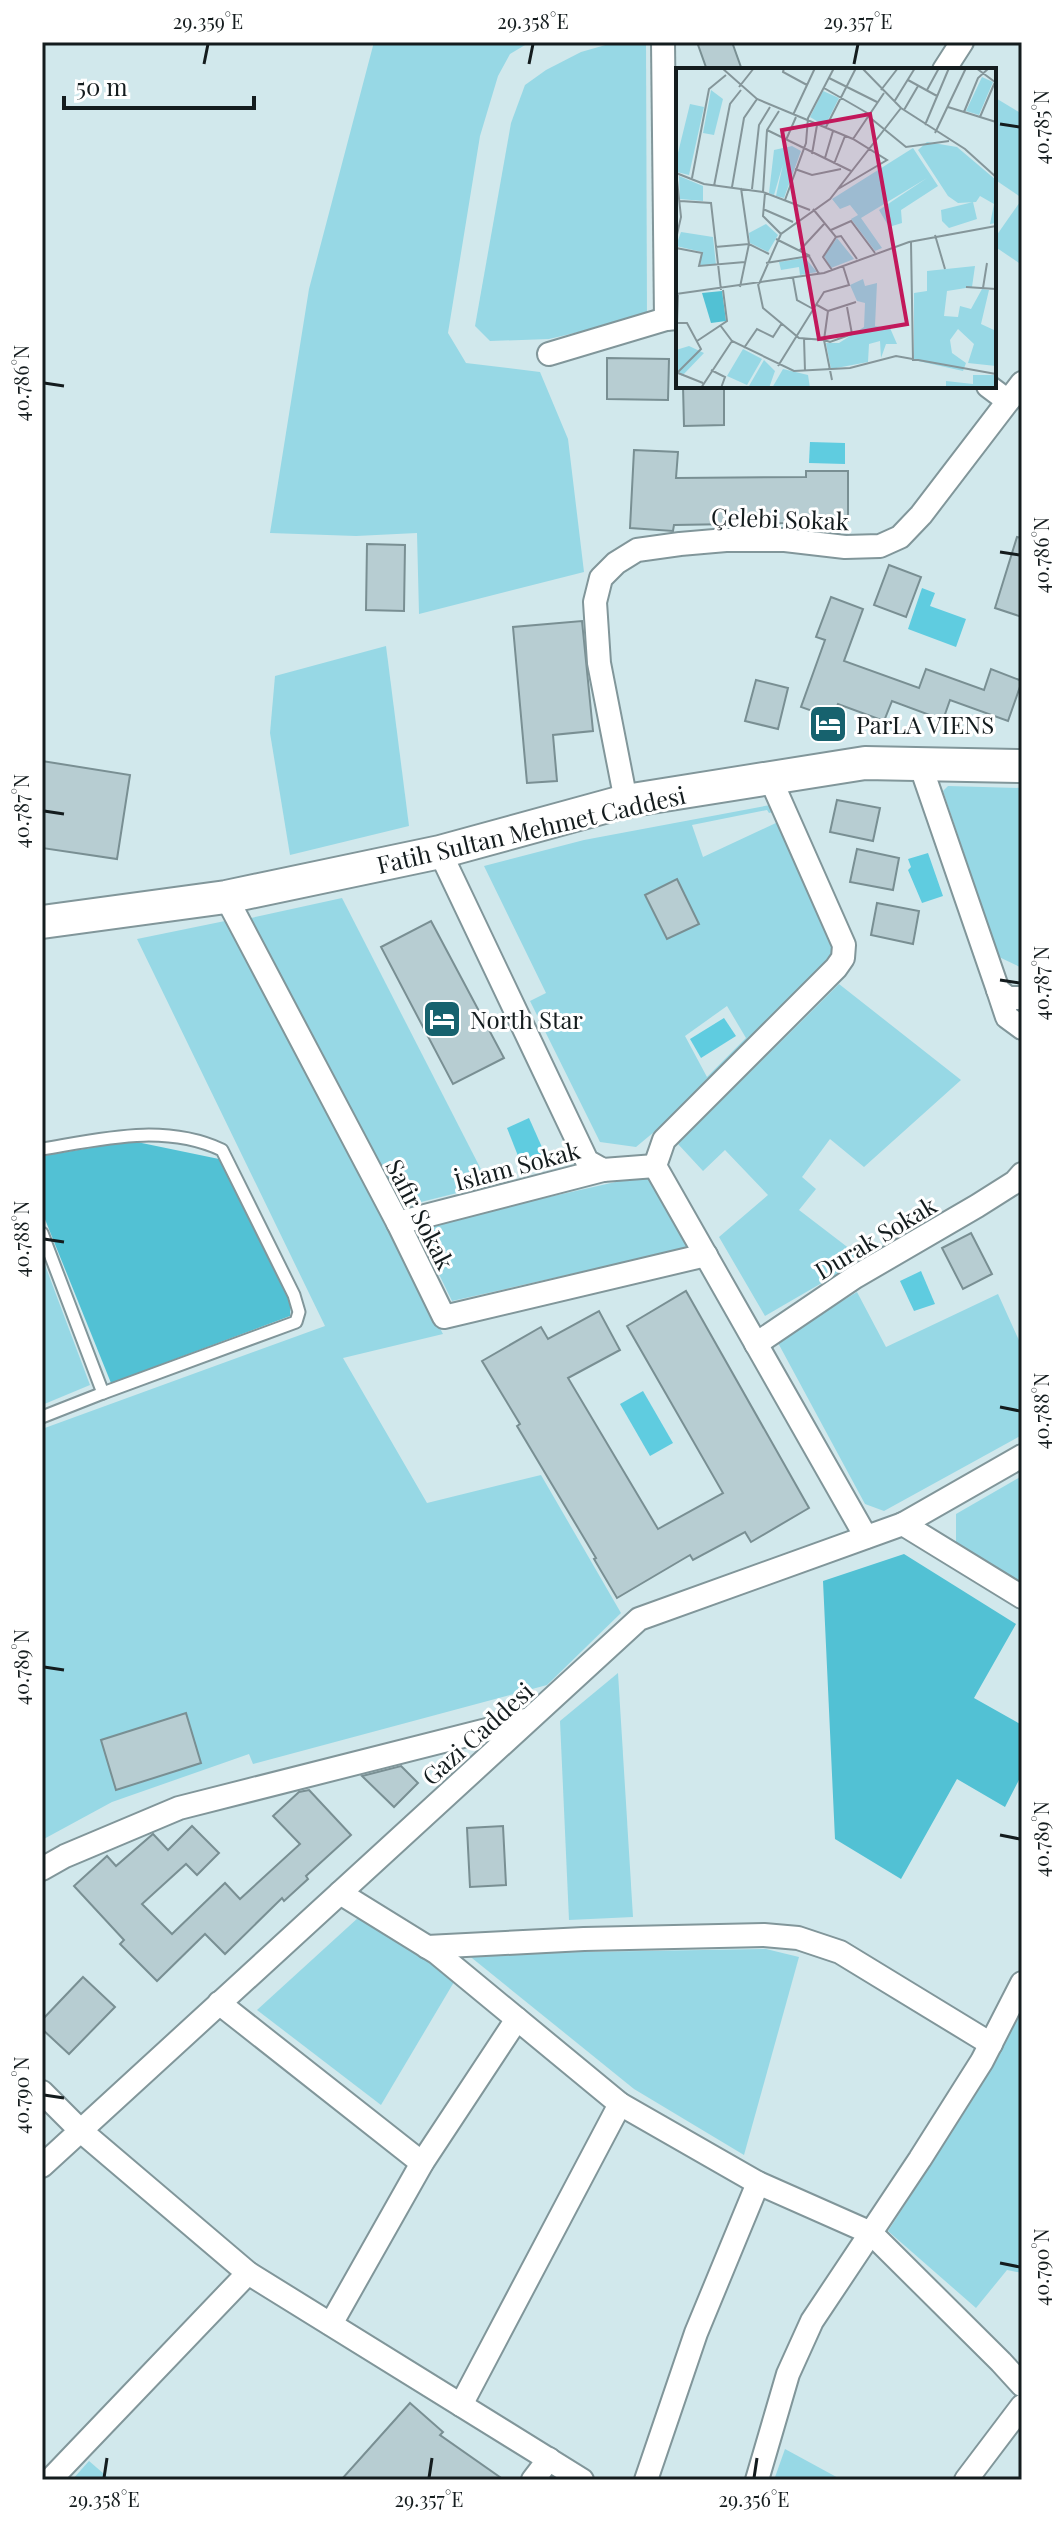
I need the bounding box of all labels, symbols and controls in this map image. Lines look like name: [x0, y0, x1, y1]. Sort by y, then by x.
text: 29.359°E: [173, 7, 243, 34]
text: 29.358°E: [497, 7, 569, 34]
text: 29.357°E: [823, 7, 893, 34]
scale bar: [64, 60, 254, 110]
inset map: [676, 68, 996, 388]
text: 50 m: [76, 70, 128, 102]
text: 40.785°N: [1027, 90, 1054, 164]
text: 40.786°N: [7, 345, 34, 421]
street label: Çelebi Sokak: [711, 500, 850, 536]
text: 40.786°N: [1027, 517, 1054, 593]
hotel icon: ParLA VIENS: [807, 703, 849, 745]
place label: ParLA VIENS: [856, 708, 994, 740]
text: 40.787°N: [7, 774, 34, 848]
street label: Fatih Sultan Mehmet Caddesi: [373, 778, 689, 880]
text: 40.787°N: [1027, 946, 1054, 1020]
hotel icon: North Star: [421, 998, 463, 1040]
place label: North Star: [470, 1003, 583, 1035]
street label: İslam Sokak: [451, 1133, 584, 1197]
street label: Safir Sokak: [380, 1153, 463, 1275]
street label: Durak Sokak: [808, 1188, 943, 1286]
text: 40.788°N: [7, 1201, 34, 1277]
text: 40.788°N: [1027, 1373, 1054, 1449]
text: 40.789°N: [7, 1629, 34, 1705]
street label: Gazi Caddesi: [414, 1674, 540, 1792]
text: 40.789°N: [1027, 1801, 1054, 1877]
text: 40.790°N: [7, 2056, 34, 2134]
text: 40.790°N: [1027, 2228, 1054, 2306]
text: 29.358°E: [68, 2485, 140, 2512]
text: 29.357°E: [394, 2485, 464, 2512]
text: 29.356°E: [718, 2485, 790, 2512]

